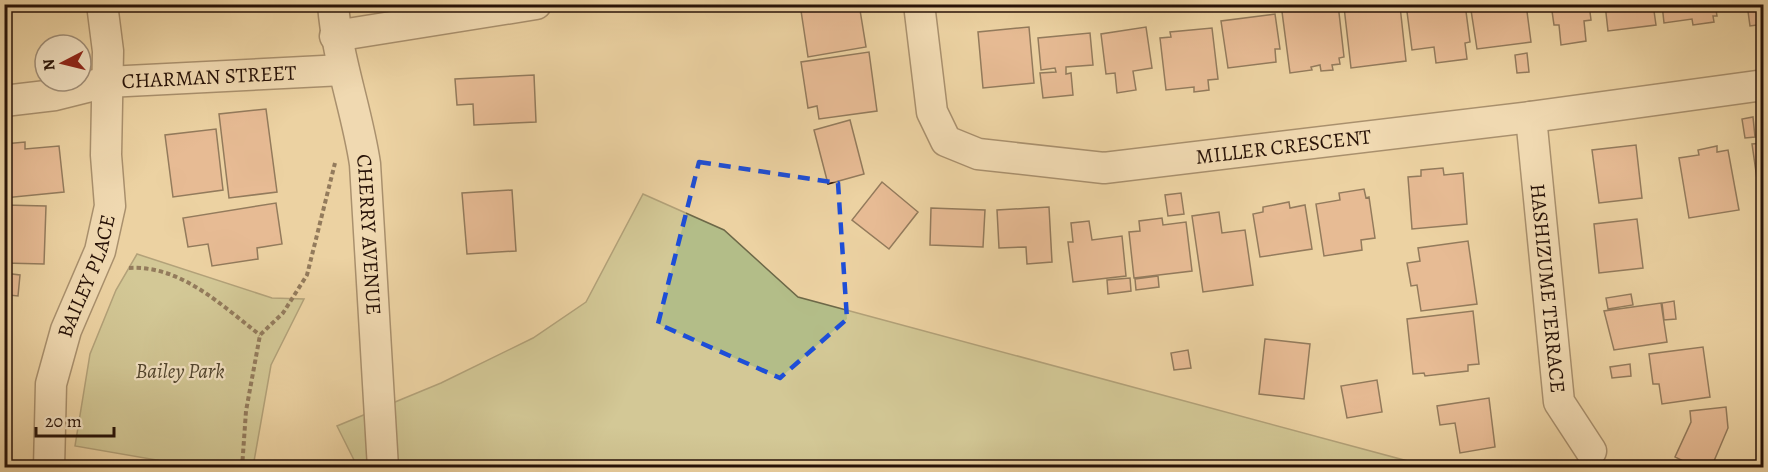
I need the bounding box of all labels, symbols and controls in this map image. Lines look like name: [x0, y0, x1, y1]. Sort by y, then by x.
north arrow: [33, 33, 93, 93]
text: N: [37, 57, 61, 72]
street label: CHARMAN STREET: [121, 58, 298, 95]
street label: MILLER CRESCENT: [1194, 122, 1373, 171]
street label: CHERRY AVENUE: [350, 152, 388, 316]
street label: HASHIZUME TERRACE: [1524, 182, 1572, 394]
street label: BAILEY PLACE: [51, 212, 122, 341]
park label: Bailey Park: [136, 357, 224, 385]
scale bar: [36, 400, 114, 438]
text: 20 m: [45, 409, 82, 433]

